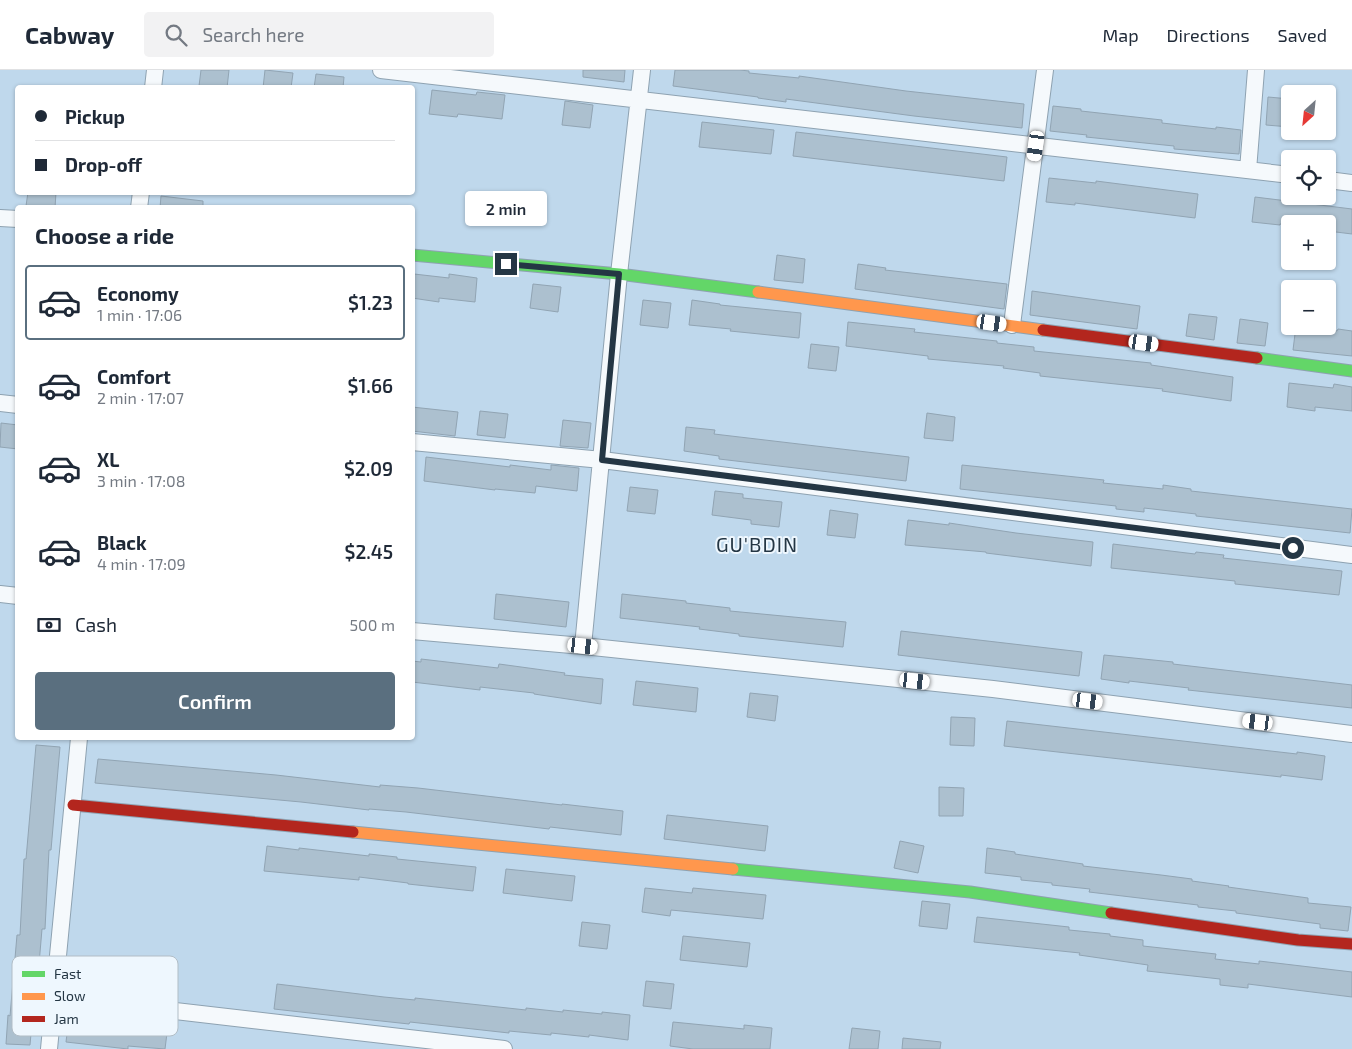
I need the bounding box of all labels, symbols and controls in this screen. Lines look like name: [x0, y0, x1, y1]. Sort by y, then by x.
search box: [144, 12, 494, 57]
text: Cabway: [25, 20, 114, 49]
icon: search: [162, 21, 190, 49]
text: Search here: [202, 23, 304, 46]
text: Map: [1102, 24, 1139, 46]
text: Directions: [1167, 24, 1250, 46]
text: Saved: [1278, 24, 1327, 46]
north arrow: [1281, 85, 1336, 140]
map controls: [1281, 85, 1336, 335]
text: Pickup: [65, 105, 125, 128]
car: [1026, 130, 1045, 162]
button: locate: [1281, 150, 1336, 205]
text: Drop-off: [65, 153, 142, 176]
callout: 2 min: [465, 191, 547, 226]
text: 2 min: [486, 199, 526, 218]
button: +: [1281, 215, 1336, 270]
text: Choose a ride: [35, 222, 174, 248]
route end: [495, 253, 517, 275]
icon: car: [37, 280, 82, 325]
button: −: [1281, 280, 1336, 335]
text: Economy: [97, 282, 179, 305]
text: $1.23: [348, 291, 393, 314]
text: 1 min · 17:06: [97, 305, 182, 324]
car: [976, 313, 1007, 333]
car: [1128, 333, 1159, 353]
icon: car: [37, 363, 82, 408]
text: Comfort: [97, 365, 171, 388]
text: $1.66: [348, 374, 393, 397]
text: 2 min · 17:07: [97, 388, 184, 407]
icon: car: [37, 446, 82, 491]
text: XL: [97, 448, 119, 471]
text: $2.09: [344, 457, 393, 480]
text: 3 min · 17:08: [97, 471, 185, 490]
icon: car: [37, 529, 82, 574]
text: Black: [97, 531, 147, 554]
district label: GU'BDIN: [716, 532, 798, 556]
route start: [1282, 537, 1304, 559]
text: $2.45: [345, 540, 393, 563]
text: 4 min · 17:09: [97, 554, 186, 573]
icon: cash: [35, 611, 63, 639]
text: Cash: [75, 613, 117, 636]
text: 500 m: [350, 615, 395, 634]
car: [567, 637, 598, 655]
button: Confirm: [35, 672, 395, 730]
car: [899, 672, 930, 690]
car: [1072, 692, 1103, 710]
car: [1242, 713, 1273, 731]
legend: [12, 956, 178, 1036]
text: Fast: [54, 965, 81, 982]
text: Slow: [54, 987, 86, 1004]
text: Jam: [54, 1010, 79, 1027]

